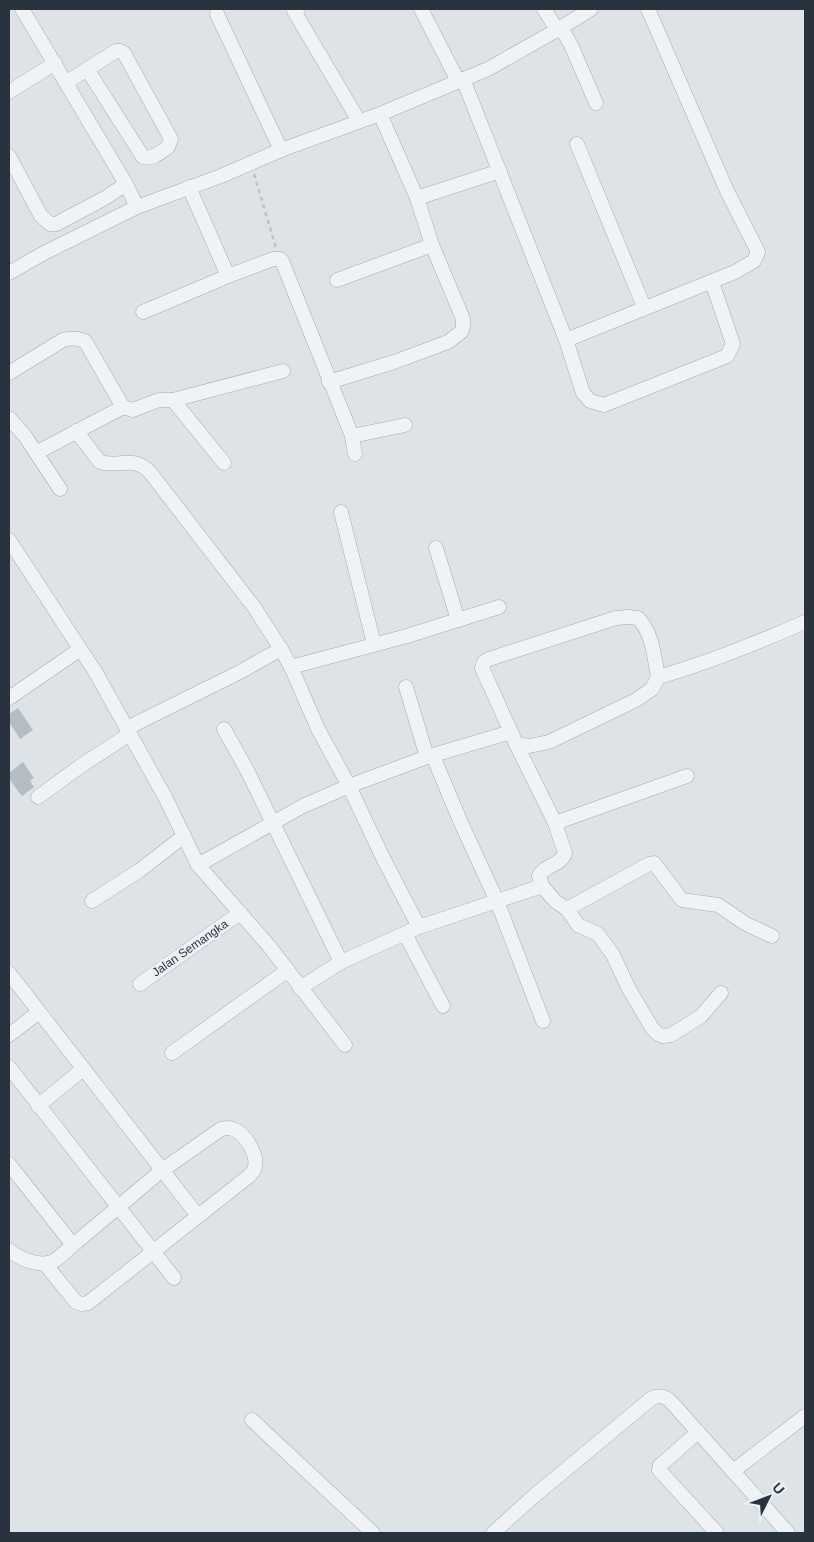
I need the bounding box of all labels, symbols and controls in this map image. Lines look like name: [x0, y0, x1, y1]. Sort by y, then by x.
street label: Jalan Semangka: [149, 916, 231, 979]
north arrow: [744, 1472, 794, 1522]
text: U: [769, 1479, 788, 1497]

